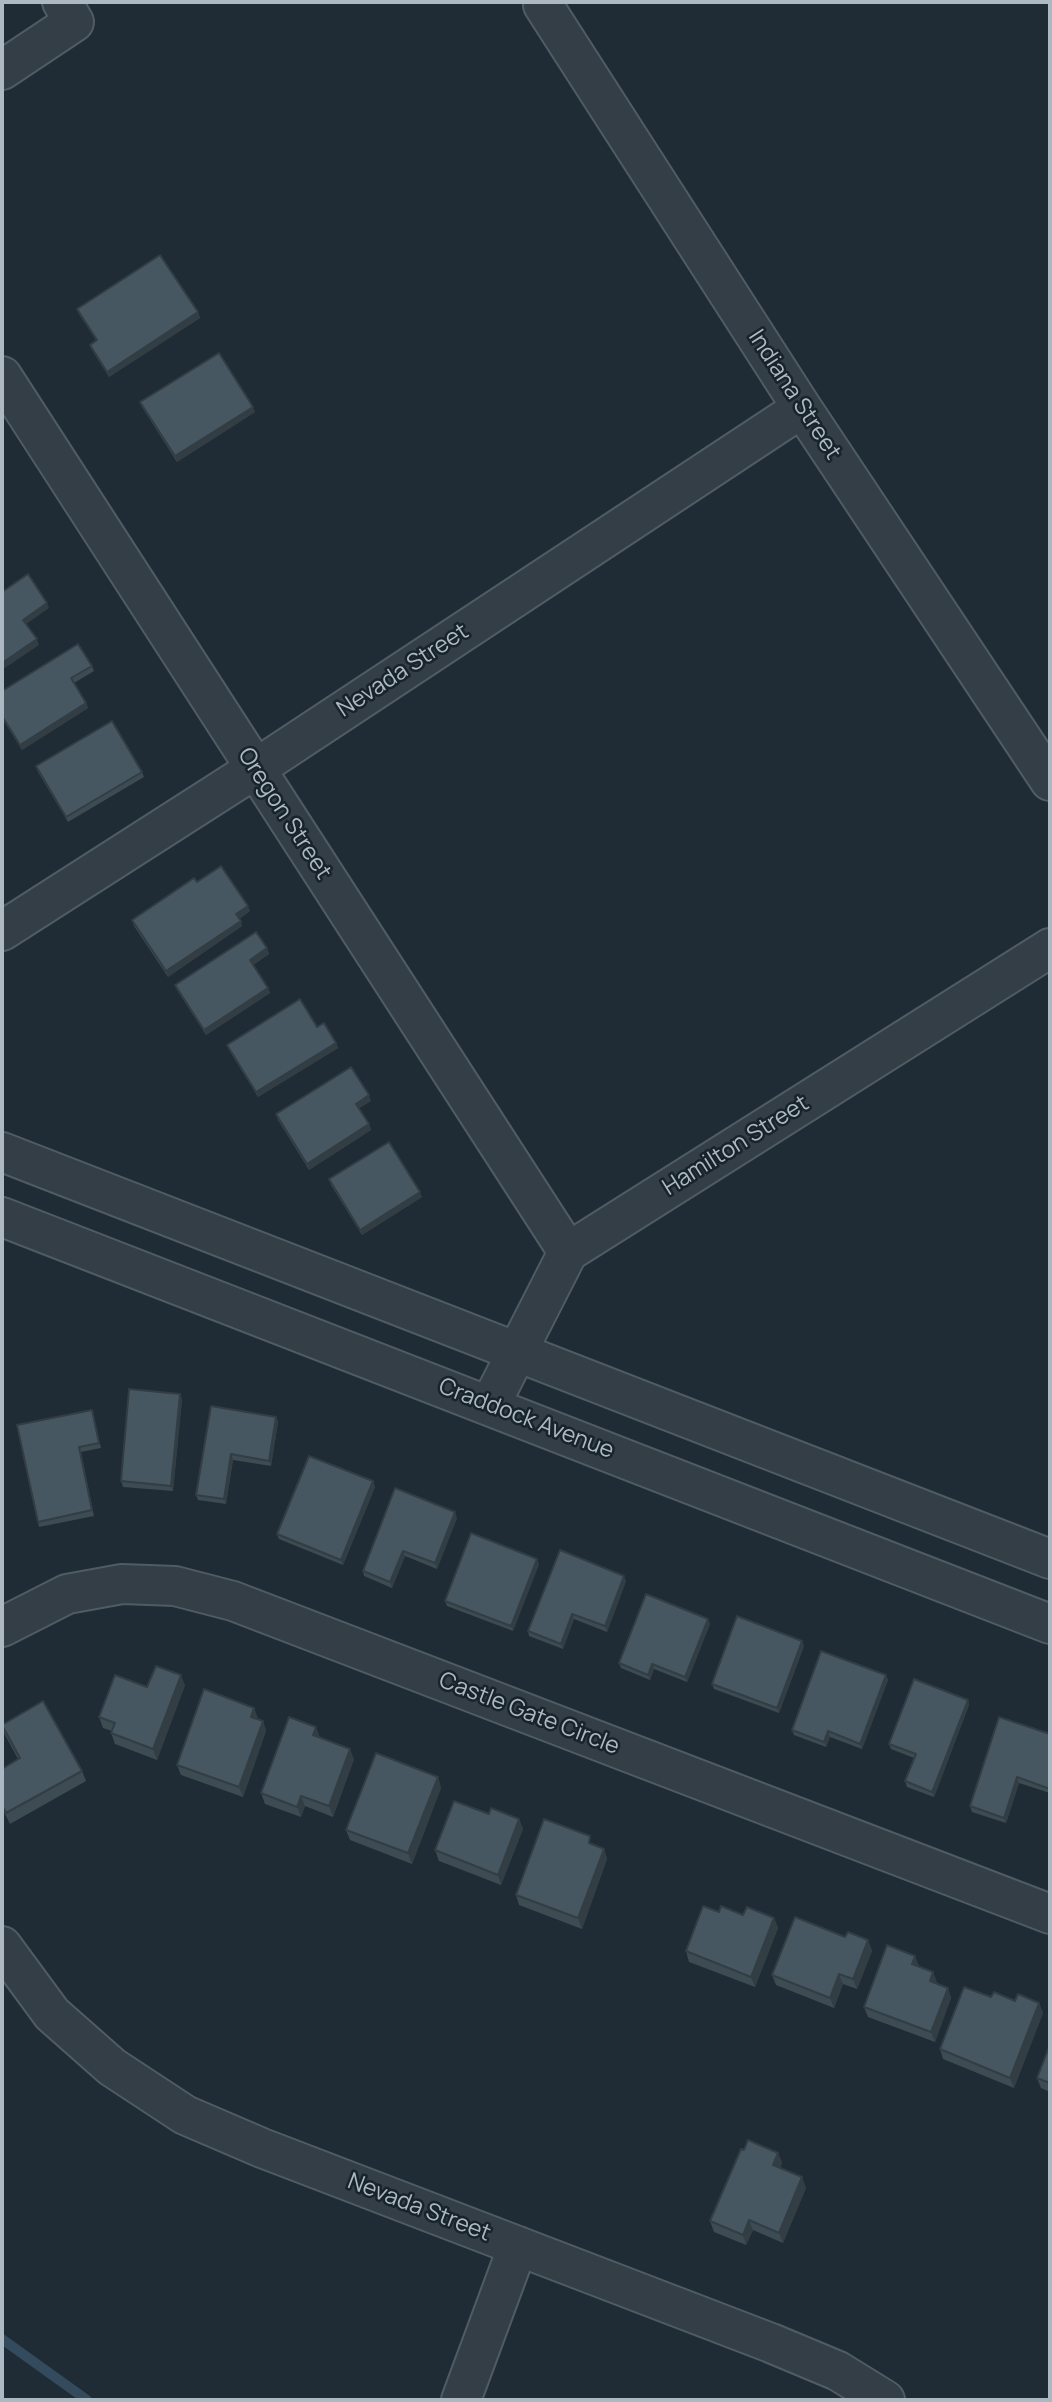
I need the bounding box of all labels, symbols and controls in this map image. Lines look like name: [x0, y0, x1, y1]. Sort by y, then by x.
street label: Indiana Street: [742, 325, 846, 465]
street label: Nevada Street: [332, 618, 474, 724]
street label: Oregon Street: [231, 743, 337, 885]
street label: Hamilton Street: [658, 1090, 814, 1202]
street label: Craddock Avenue: [435, 1373, 617, 1465]
street label: Castle Gate Circle: [435, 1667, 623, 1761]
street label: Nevada Street: [344, 2168, 494, 2248]

